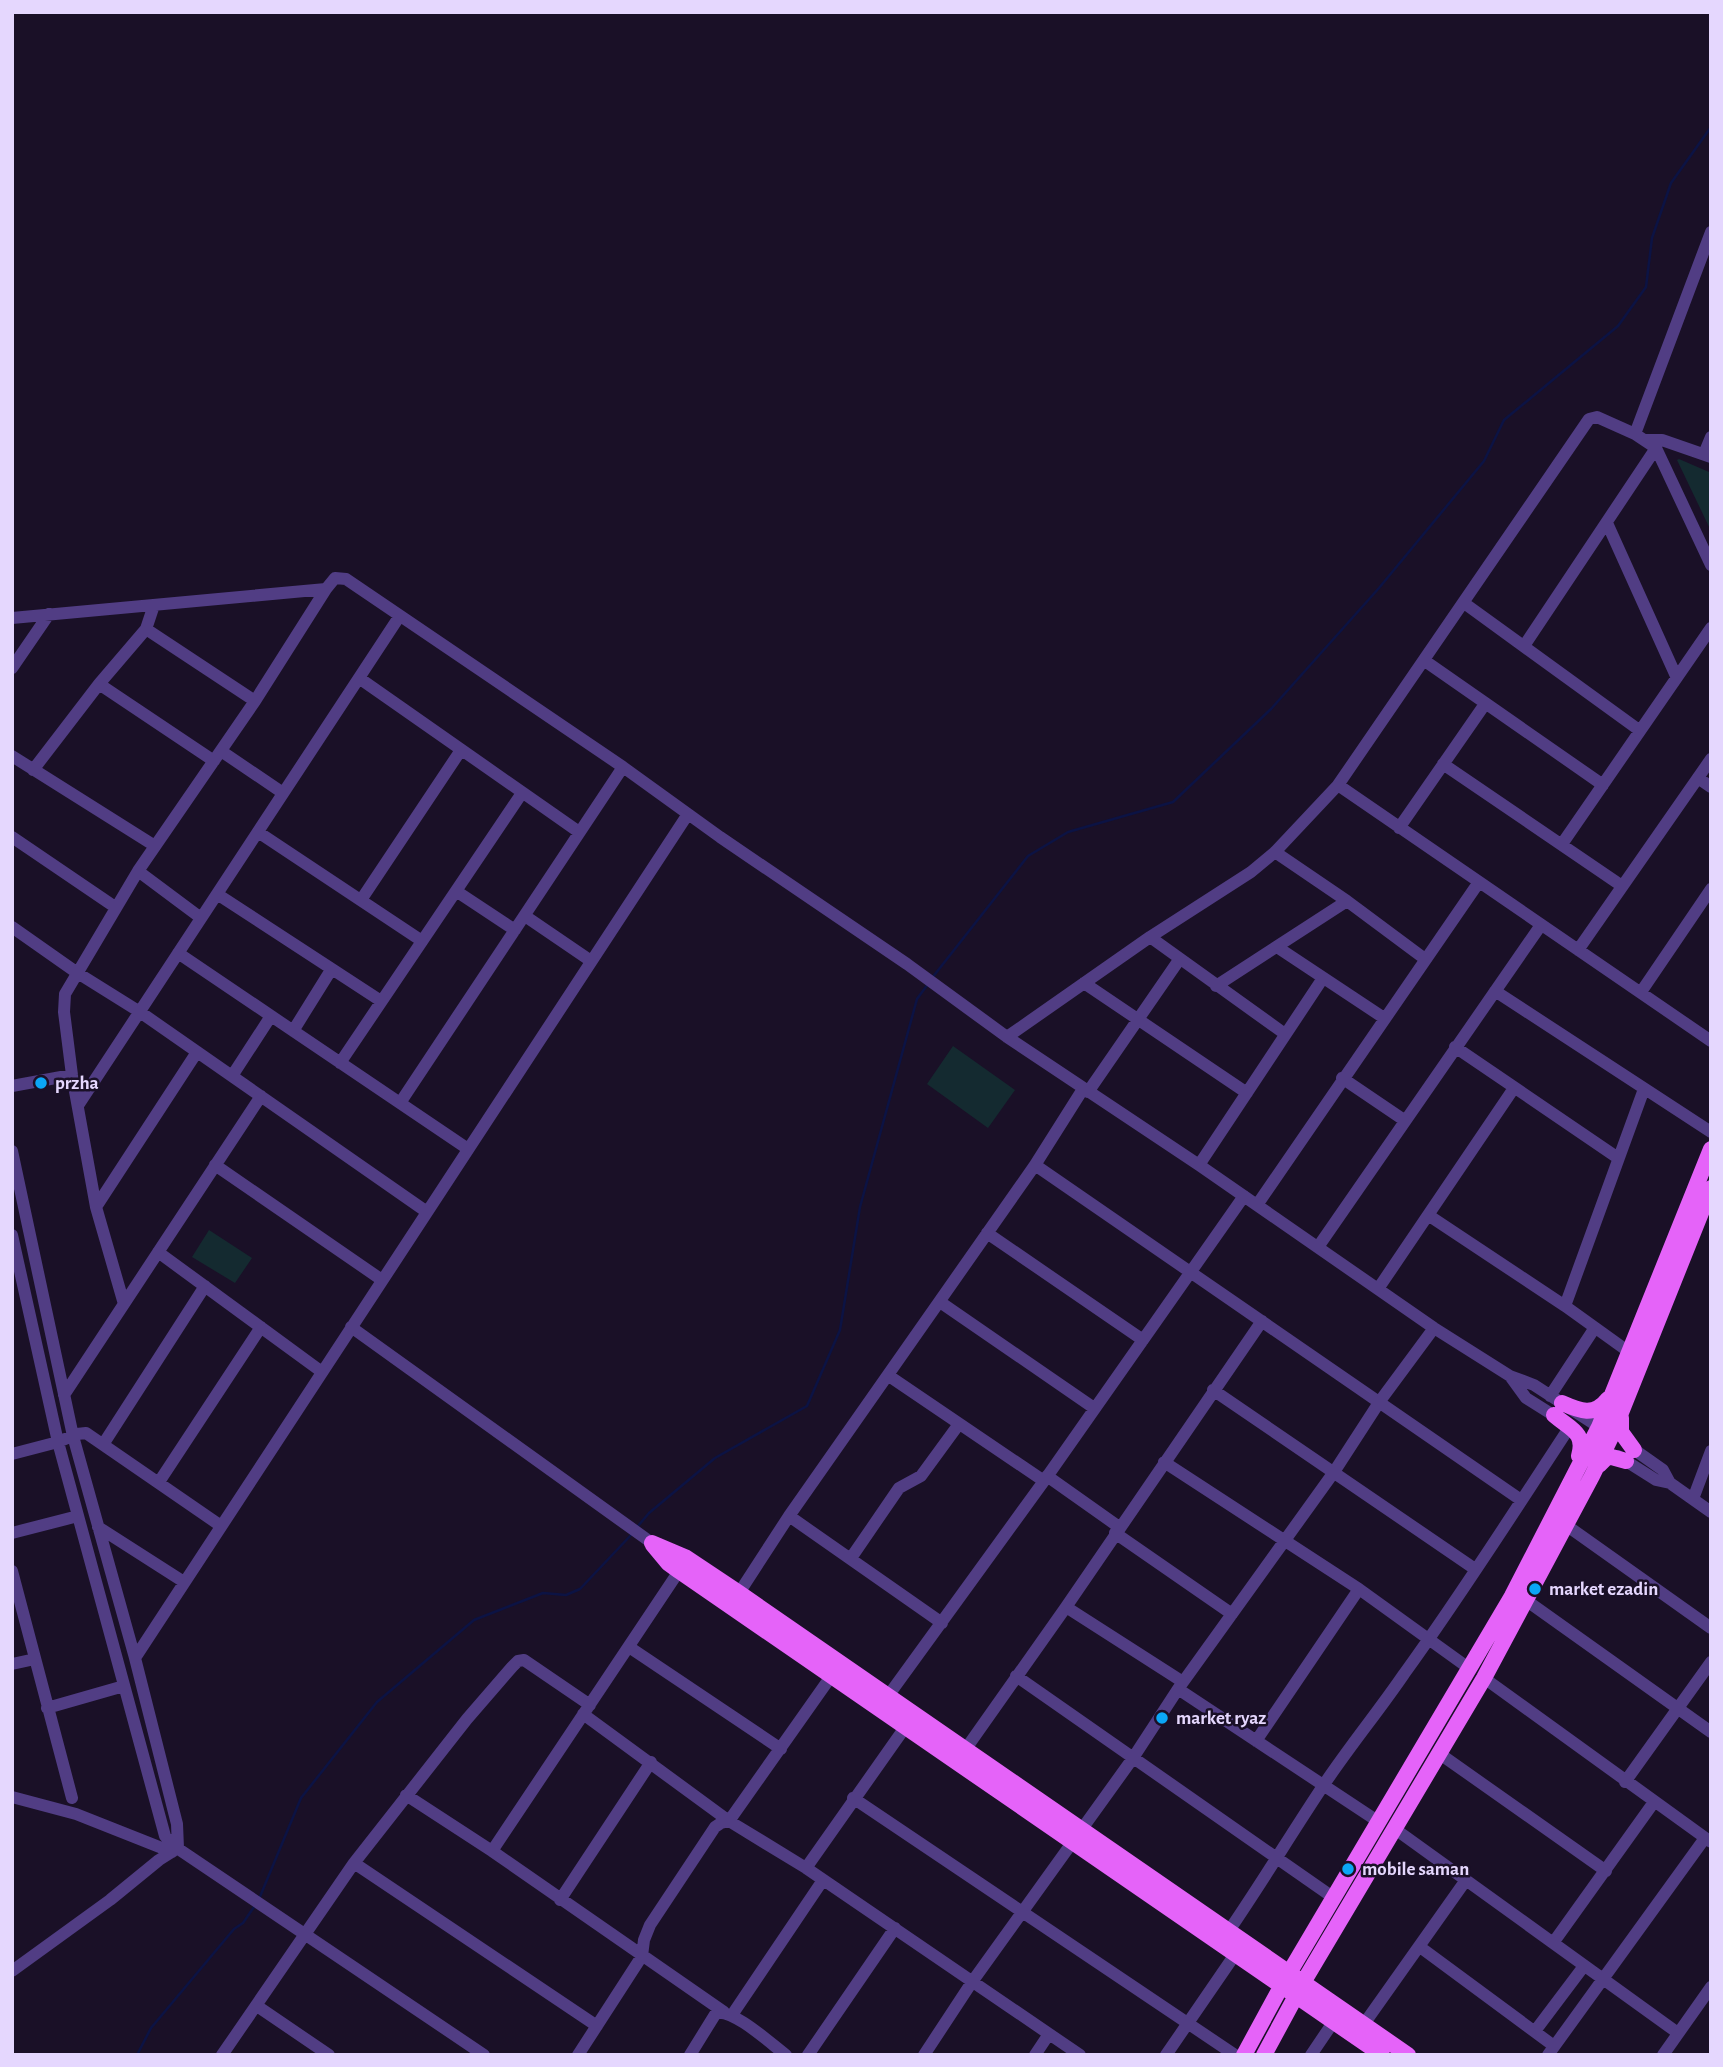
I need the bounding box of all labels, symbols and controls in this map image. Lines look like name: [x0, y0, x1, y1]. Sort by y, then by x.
place label: przha: [55, 1074, 99, 1093]
marker: przha: [33, 1075, 49, 1091]
place label: market ezadin: [1549, 1580, 1658, 1599]
marker: market ezadin: [1527, 1581, 1543, 1597]
place label: market ryaz: [1176, 1709, 1266, 1728]
marker: market ryaz: [1154, 1710, 1170, 1726]
place label: mobile saman: [1362, 1860, 1469, 1879]
marker: mobile saman: [1340, 1861, 1356, 1877]

